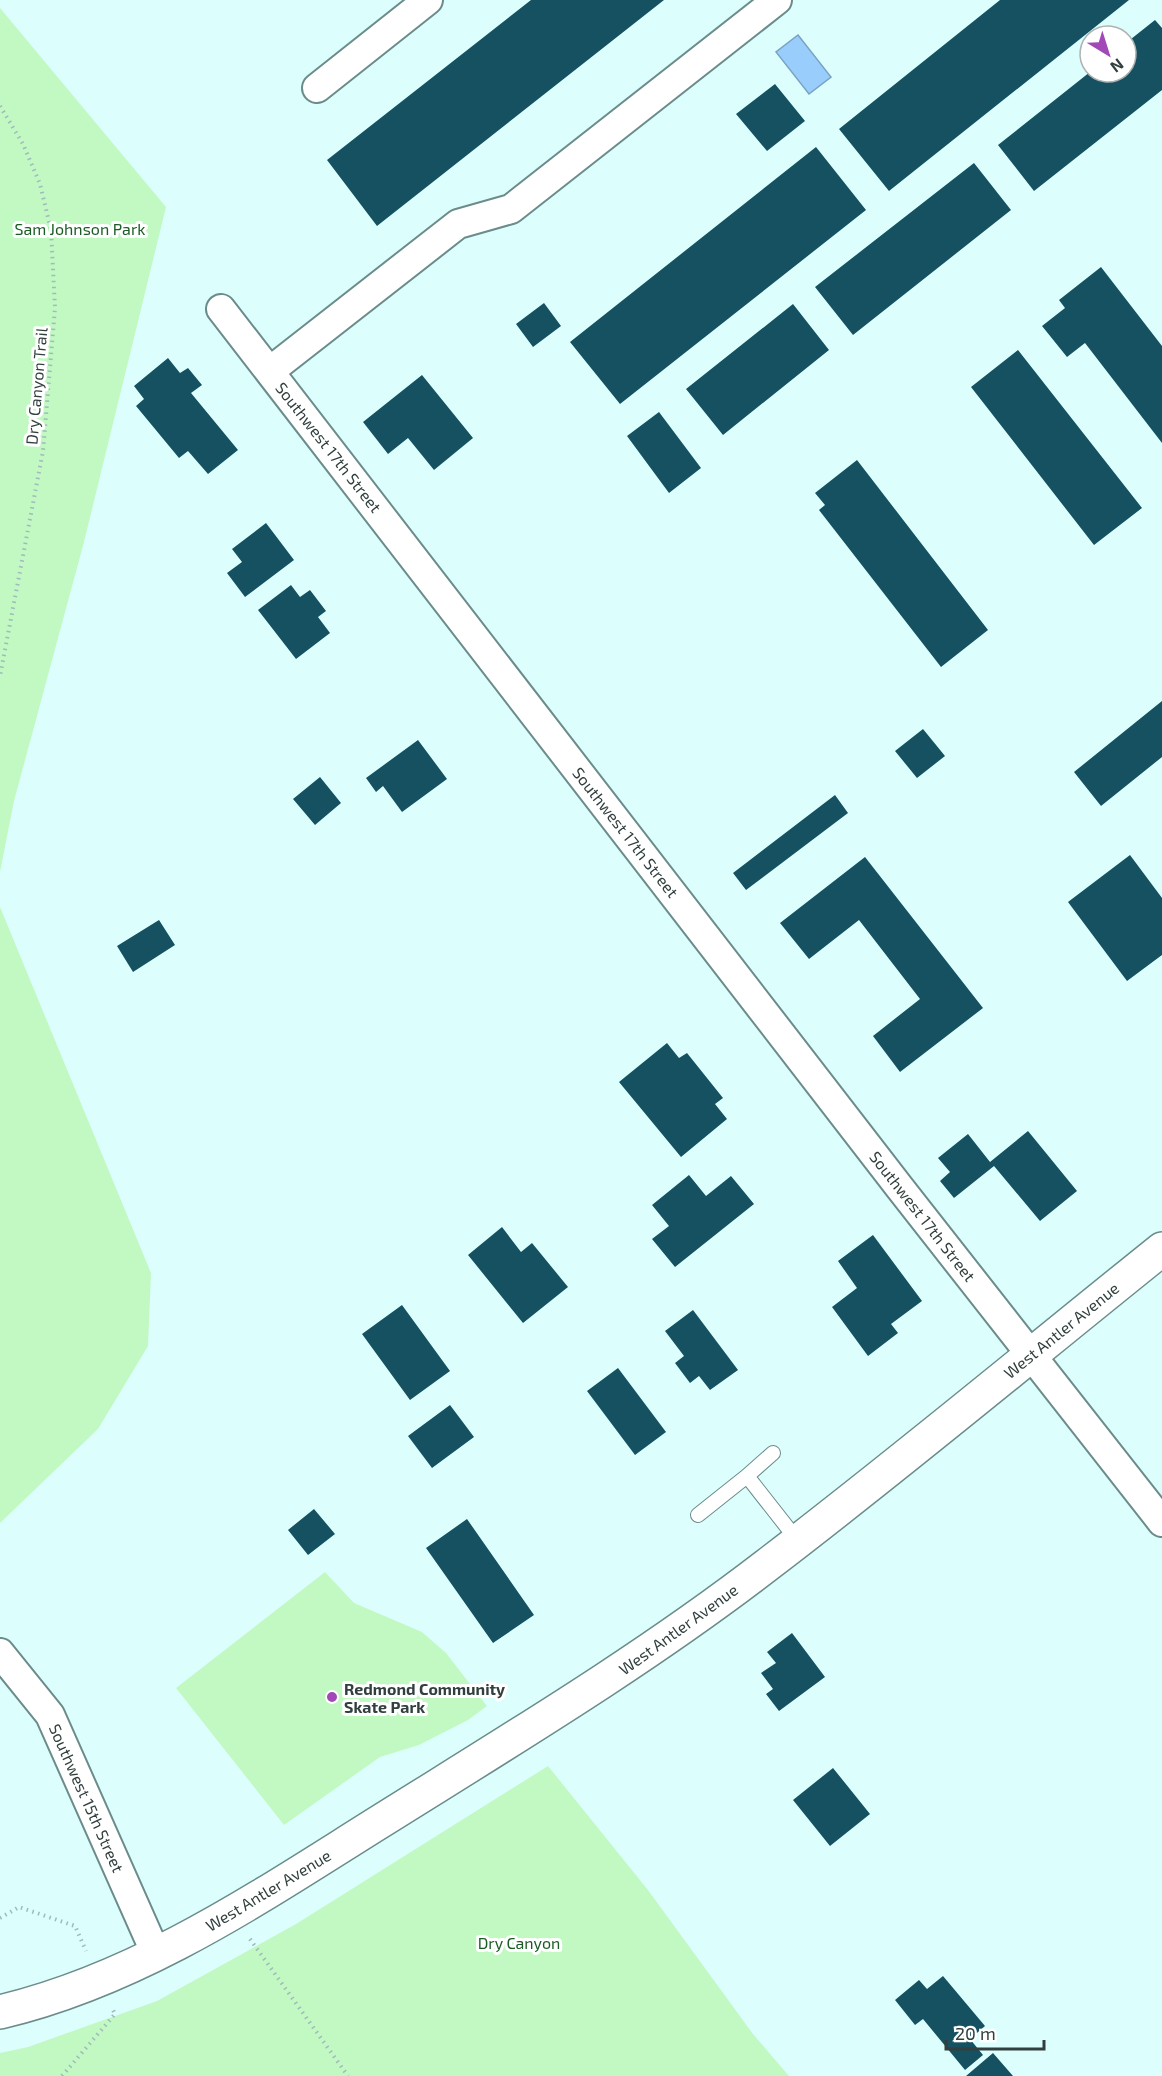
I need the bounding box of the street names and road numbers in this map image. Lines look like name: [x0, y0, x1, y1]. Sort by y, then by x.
street label: Dry Canyon Trail: [21, 326, 51, 445]
street label: Southwest 17th Street: [272, 378, 386, 516]
street label: Southwest 17th Street: [569, 763, 683, 901]
street label: Southwest 17th Street: [866, 1147, 980, 1285]
street label: West Antler Avenue: [1000, 1278, 1122, 1382]
street label: West Antler Avenue: [615, 1579, 741, 1679]
street label: Southwest 15th Street: [46, 1721, 128, 1875]
street label: West Antler Avenue: [202, 1845, 334, 1935]

